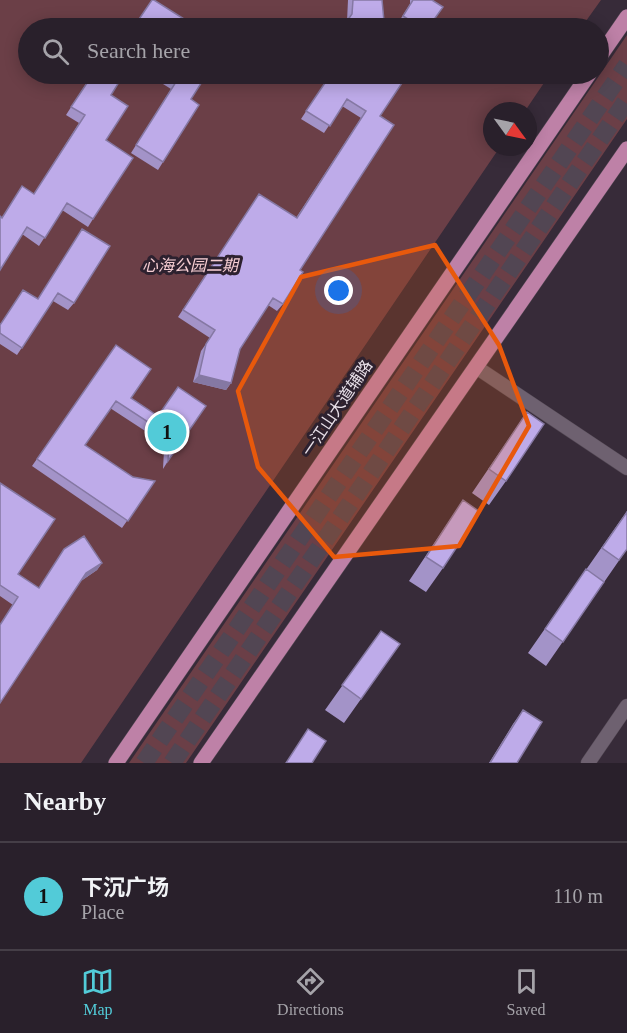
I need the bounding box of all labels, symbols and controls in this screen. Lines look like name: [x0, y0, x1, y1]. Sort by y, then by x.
search box: [18, 18, 609, 84]
icon: search: [39, 35, 72, 68]
text: Search here: [87, 38, 190, 63]
north arrow: [483, 102, 537, 156]
park label: 心海公园二期: [142, 257, 240, 274]
your location: [324, 276, 353, 305]
street label: 一江山大道辅路: [299, 357, 375, 459]
pin: 1: [148, 410, 186, 454]
text: Nearby: [24, 787, 106, 816]
text: 下沉广场: [81, 875, 169, 900]
text: 1: [39, 885, 49, 907]
text: 110 m: [553, 885, 603, 907]
text: Place: [81, 901, 124, 923]
tab: Map: [81, 965, 114, 1019]
tab: Directions: [277, 965, 344, 1019]
tab: Saved: [506, 965, 546, 1019]

